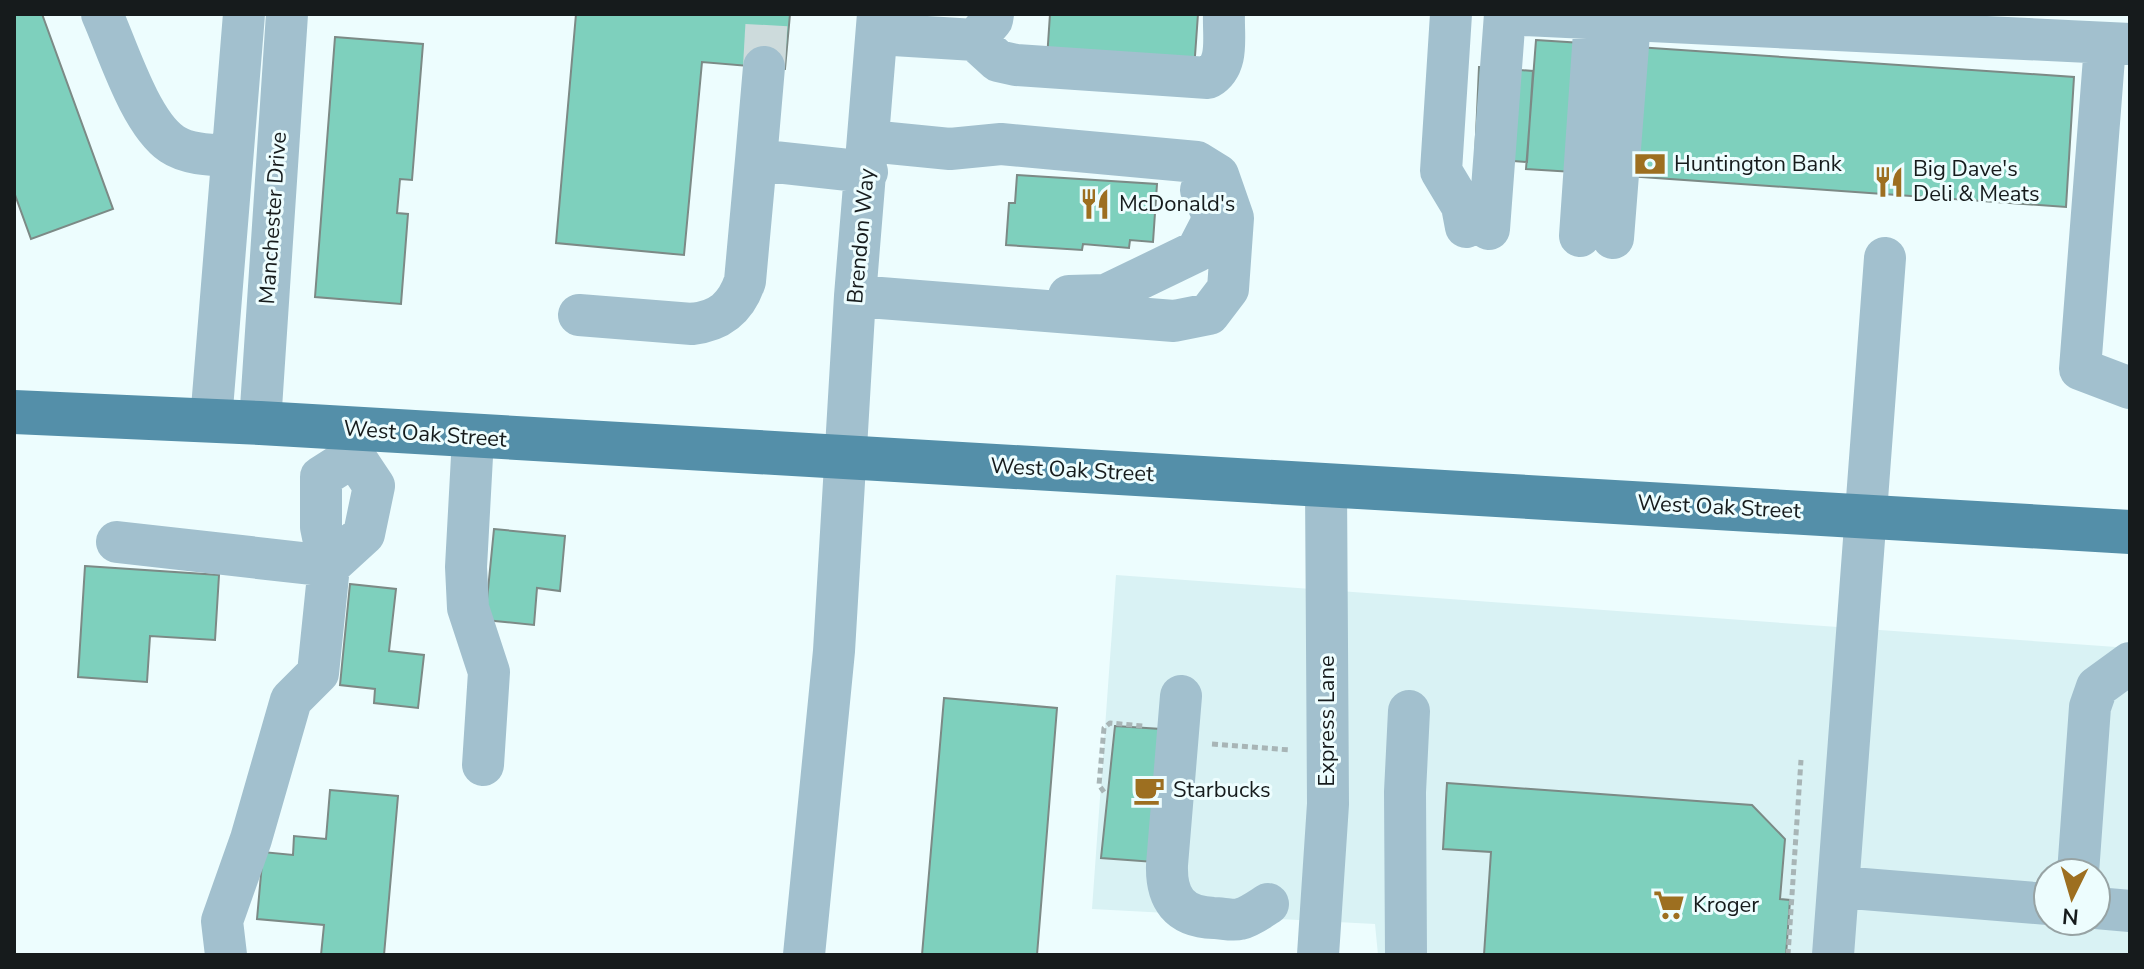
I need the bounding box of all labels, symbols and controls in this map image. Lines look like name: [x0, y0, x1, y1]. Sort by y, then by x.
street label: Manchester Drive: [252, 131, 294, 305]
bank icon: Huntington Bank: [1633, 147, 1667, 181]
place label: Huntington Bank: [1674, 149, 1843, 179]
place label: Big Dave's Deli & Meats: [1913, 154, 2040, 209]
restaurant icon: Big Dave's Deli & Meats: [1872, 165, 1906, 199]
street label: Brendon Way: [840, 166, 882, 305]
restaurant icon: McDonald's: [1078, 187, 1112, 221]
place label: McDonald's: [1119, 189, 1235, 219]
street label: West Oak Street: [342, 413, 508, 455]
street label: West Oak Street: [989, 451, 1155, 489]
street label: West Oak Street: [1636, 488, 1802, 526]
street label: Express Lane: [1312, 655, 1342, 787]
cafe icon: Starbucks: [1132, 773, 1166, 807]
place label: Starbucks: [1173, 775, 1270, 805]
north arrow: [2032, 857, 2112, 937]
supermarket icon: Kroger: [1652, 888, 1686, 922]
place label: Kroger: [1693, 890, 1759, 920]
text: N: [2061, 900, 2080, 932]

